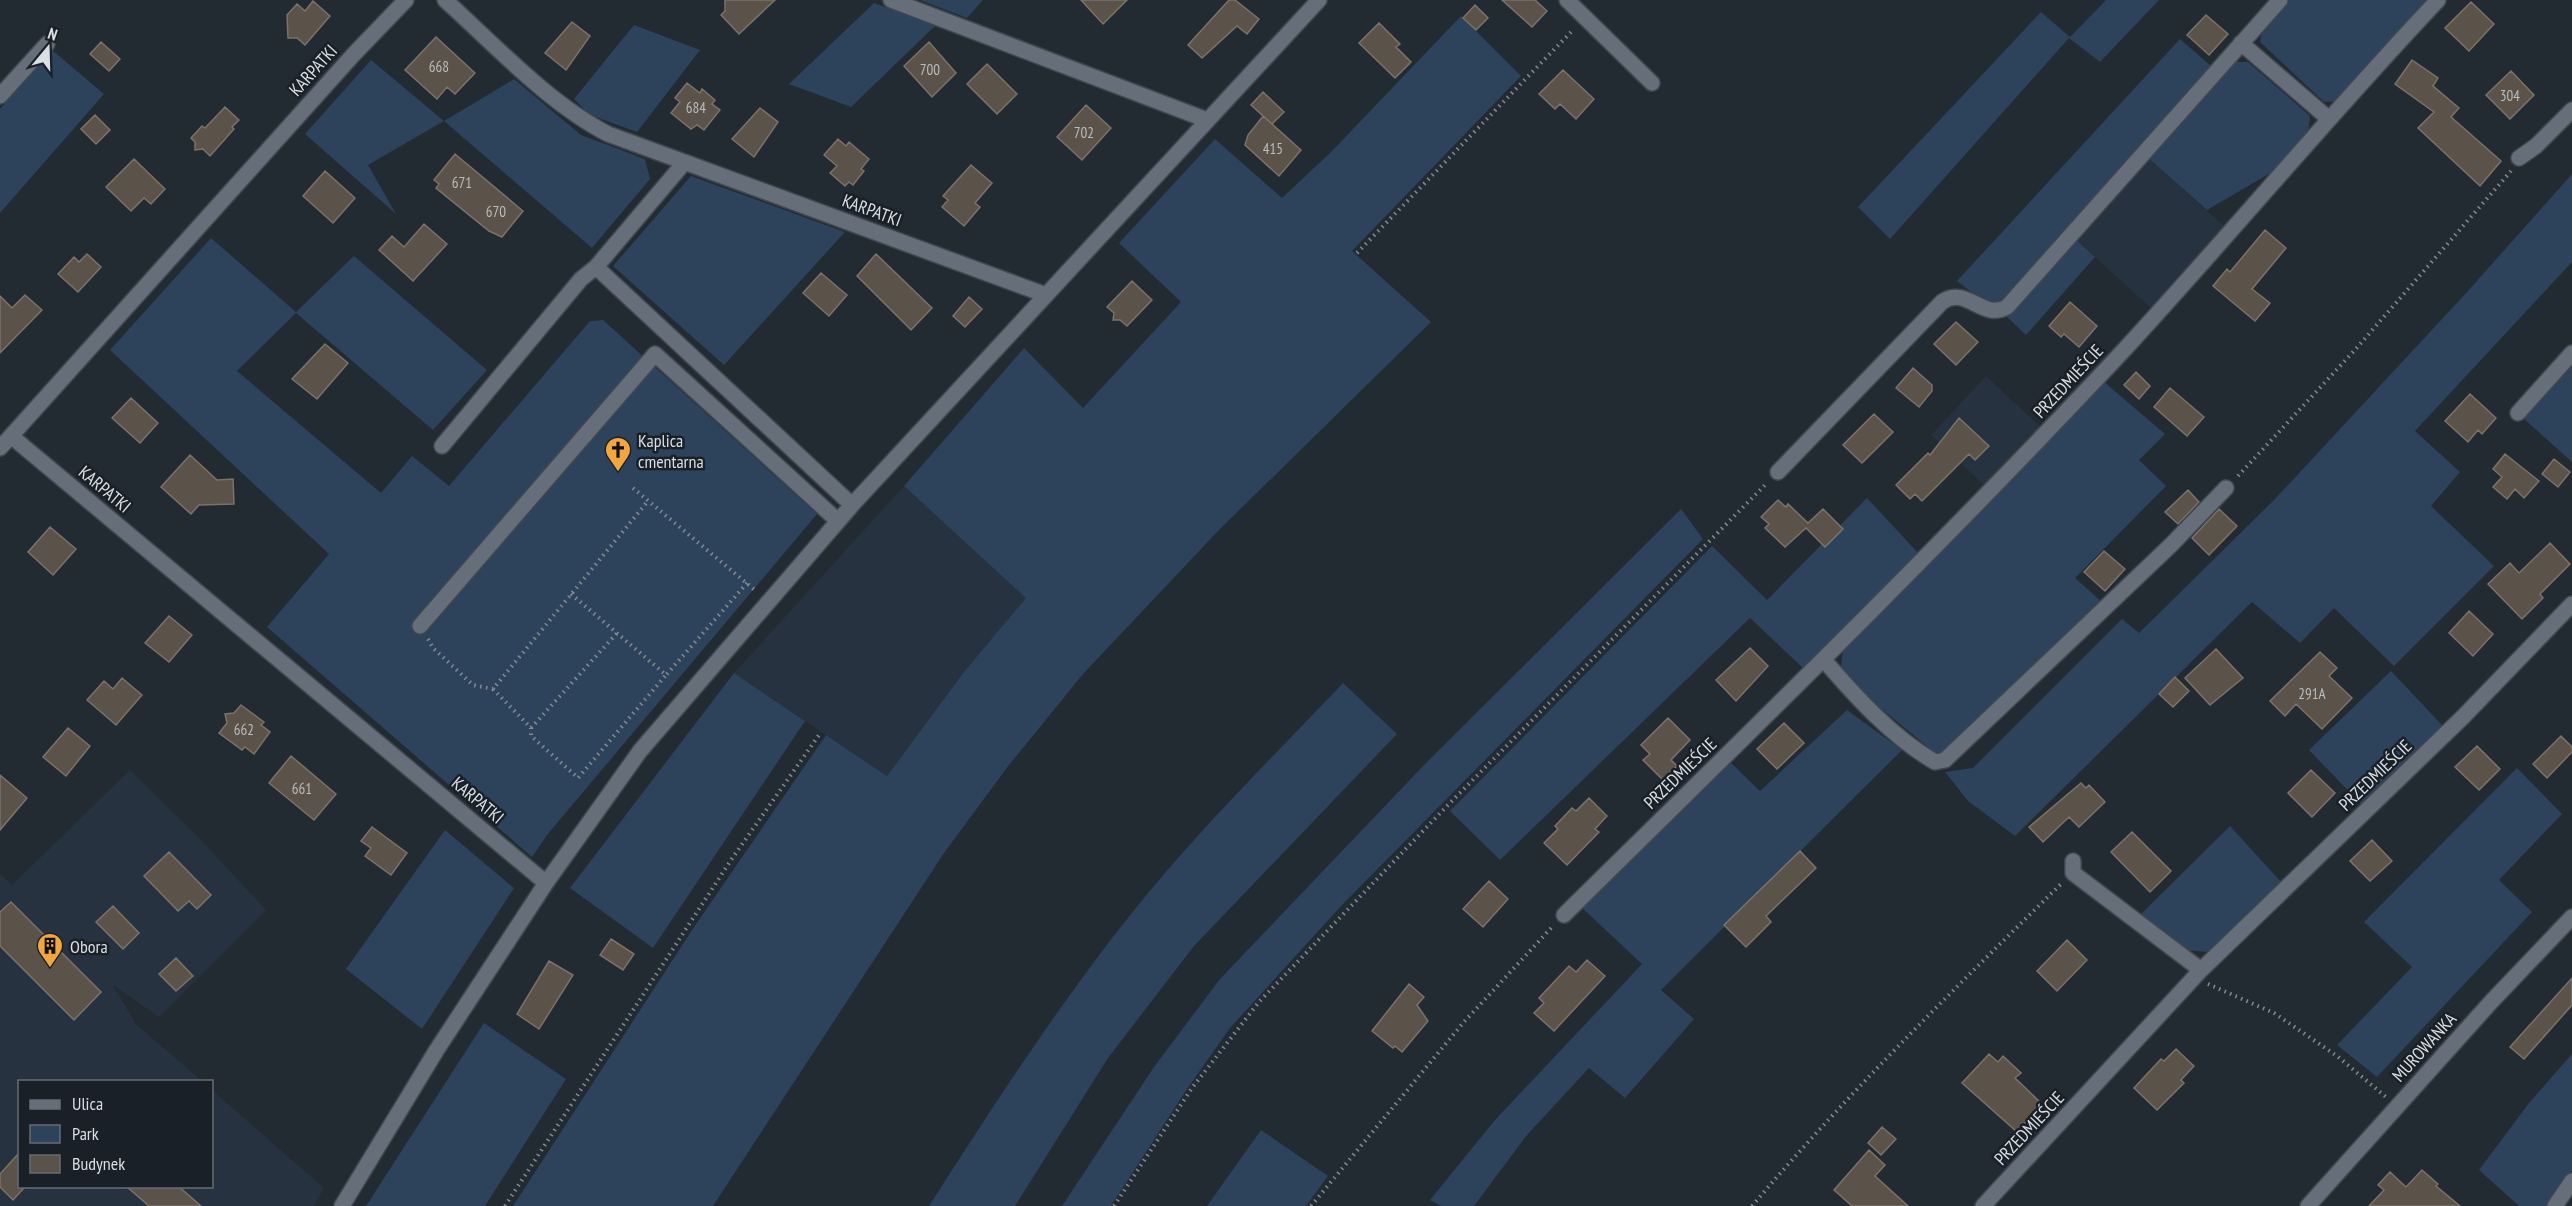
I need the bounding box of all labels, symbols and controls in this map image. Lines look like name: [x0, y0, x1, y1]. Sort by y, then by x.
north arrow: [18, 18, 78, 78]
text: N: [46, 23, 60, 45]
street label: KARPATKI: [284, 39, 342, 101]
house number: 668: [429, 57, 449, 76]
house number: 700: [920, 60, 940, 79]
house number: 304: [2500, 86, 2520, 105]
house number: 684: [686, 98, 706, 117]
house number: 702: [1074, 123, 1094, 142]
house number: 415: [1263, 139, 1283, 158]
house number: 671: [452, 173, 472, 192]
street label: KARPATKI: [839, 189, 905, 231]
house number: 670: [486, 202, 506, 221]
street label: PRZEDMIEŚCIE: [2028, 339, 2108, 423]
place label: Kaplica cmentarna: [638, 429, 704, 473]
church icon: Kaplica cmentarna: [603, 435, 633, 473]
street label: KARPATKI: [74, 460, 136, 518]
house number: 291A: [2298, 684, 2327, 703]
house number: 662: [234, 720, 254, 739]
street label: PRZEDMIEŚCIE: [1639, 733, 1721, 813]
street label: PRZEDMIEŚCIE: [2334, 735, 2416, 815]
street label: KARPATKI: [447, 771, 509, 829]
house number: 661: [292, 779, 312, 798]
building icon: Obora: [35, 931, 65, 969]
place label: Obora: [70, 935, 108, 958]
street label: MUROWANKA: [2387, 1007, 2461, 1086]
legend: [18, 1080, 213, 1188]
street label: PRZEDMIEŚCIE: [1989, 1086, 2069, 1170]
text: Ulica: [72, 1092, 103, 1115]
text: Park: [72, 1122, 99, 1145]
text: Budynek: [72, 1152, 125, 1175]

